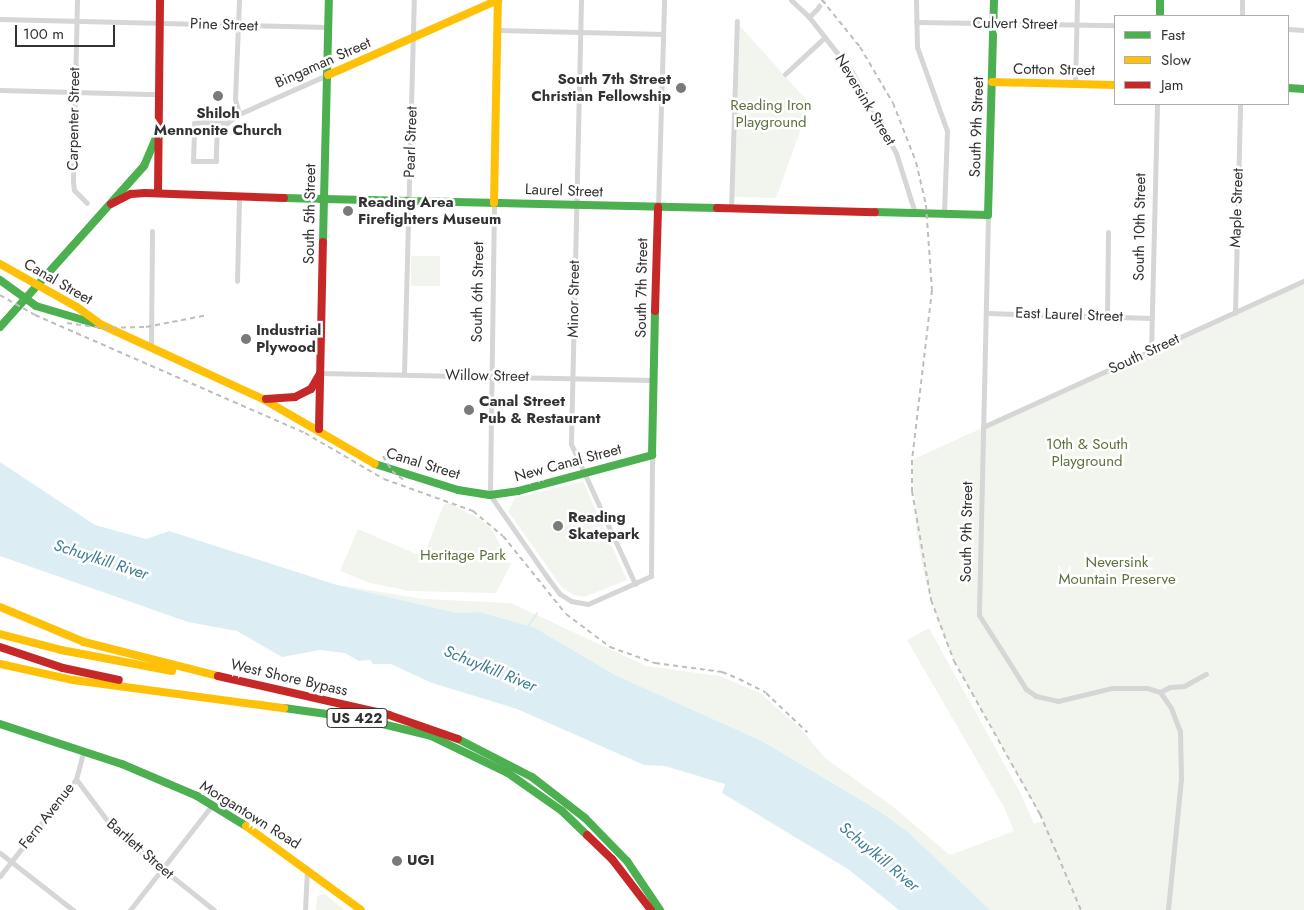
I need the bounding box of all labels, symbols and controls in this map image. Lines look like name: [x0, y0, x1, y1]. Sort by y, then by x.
street label: Culvert Street: [972, 14, 1058, 34]
scale bar: [18, 15, 118, 47]
street label: Pine Street: [190, 15, 258, 35]
legend: [1114, 15, 1289, 105]
text: 100 m: [23, 23, 64, 45]
text: Fast: [1161, 24, 1185, 46]
street label: Bingaman Street: [272, 34, 374, 92]
text: Slow: [1161, 49, 1191, 71]
street label: Neversink Street: [831, 51, 899, 149]
street label: Cotton Street: [1013, 60, 1095, 80]
street label: Carpenter Street: [64, 67, 84, 171]
place label: South 7th Street Christian Fellowship: [531, 70, 671, 105]
text: Jam: [1161, 74, 1184, 96]
street label: South 9th Street: [966, 76, 988, 178]
marker: South 7th Street Christian Fellowship: [675, 82, 687, 94]
marker: Shiloh Mennonite Church: [212, 90, 224, 102]
park label: Reading Iron Playground: [730, 96, 812, 131]
place label: Shiloh Mennonite Church: [154, 104, 282, 139]
street label: Pearl Street: [401, 106, 421, 178]
street label: South 5th Street: [300, 164, 320, 264]
street label: Maple Street: [1227, 168, 1247, 248]
street label: South 10th Street: [1130, 173, 1150, 281]
street label: Laurel Street: [525, 181, 603, 201]
place label: Reading Area Firefighters Museum: [358, 193, 501, 228]
marker: Reading Area Firefighters Museum: [342, 205, 354, 217]
street label: South 7th Street: [632, 238, 652, 338]
street label: South 6th Street: [468, 242, 488, 342]
street label: Canal Street: [20, 255, 96, 309]
street label: Minor Street: [564, 260, 584, 338]
street label: East Laurel Street: [1015, 304, 1123, 326]
place label: Industrial Plywood: [256, 321, 321, 356]
street label: South Street: [1106, 330, 1182, 378]
marker: Industrial Plywood: [240, 333, 252, 345]
street label: Willow Street: [445, 366, 529, 386]
place label: Canal Street Pub & Restaurant: [479, 392, 600, 427]
marker: Canal Street Pub & Restaurant: [463, 404, 475, 416]
park label: 10th & South Playground: [1046, 435, 1128, 470]
street label: New Canal Street: [512, 440, 624, 486]
street label: Canal Street: [384, 444, 462, 484]
street label: South 9th Street: [957, 482, 977, 582]
place label: Reading Skatepark: [568, 508, 640, 543]
marker: Reading Skatepark: [552, 520, 564, 532]
water label: Schuylkill River: [51, 536, 151, 584]
park label: Heritage Park: [420, 547, 506, 565]
park label: Neversink Mountain Preserve: [1058, 553, 1176, 588]
water label: Schuylkill River: [441, 642, 539, 696]
street label: West Shore Bypass: [229, 656, 349, 700]
road number: US 422: [326, 706, 388, 730]
street label: Morgantown Road: [196, 777, 304, 853]
street label: Fern Avenue: [16, 779, 78, 853]
street label: Bartlett Street: [103, 815, 177, 883]
water label: Schuylkill River: [835, 818, 923, 896]
place label: UGI: [407, 852, 435, 870]
marker: UGI: [391, 855, 403, 867]

